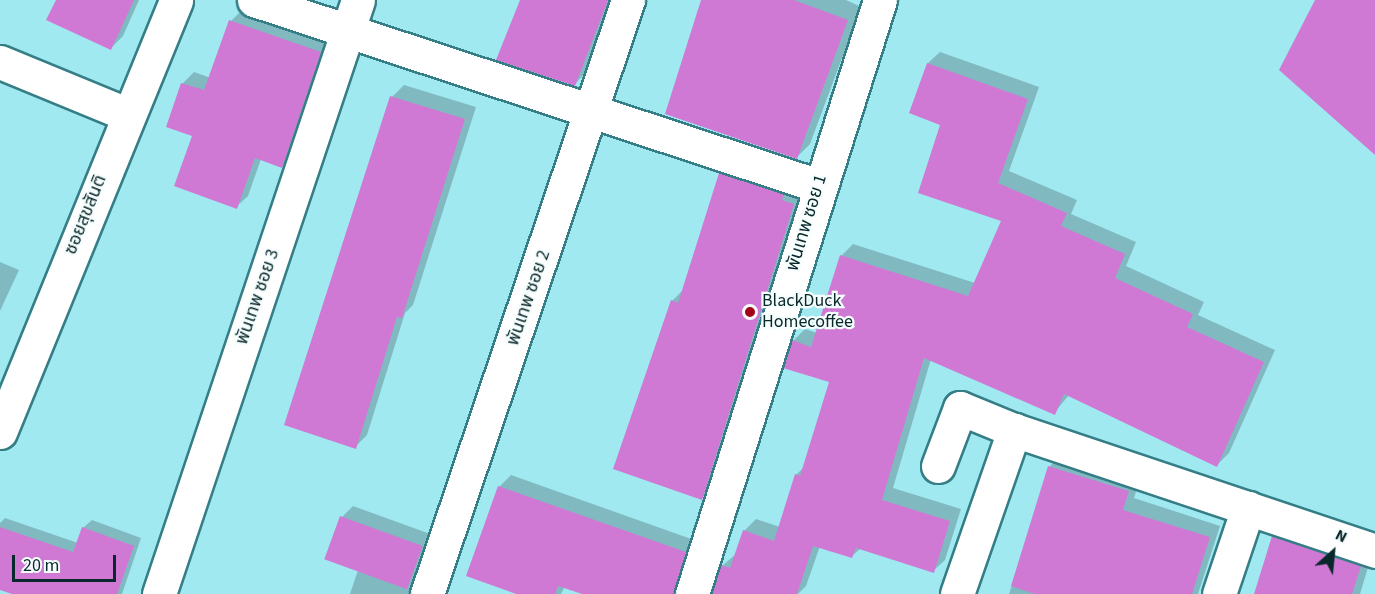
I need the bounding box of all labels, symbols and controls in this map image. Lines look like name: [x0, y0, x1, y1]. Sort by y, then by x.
street label: ซอยสุขสันติ: [60, 172, 112, 258]
street label: พันเทพ ซอย 1: [782, 172, 832, 274]
street label: พันเทพ ซอย 3: [232, 246, 284, 348]
street label: พันเทพ ซอย 2: [503, 247, 555, 349]
place label: BlackDuck Homecoffee: [762, 291, 853, 334]
marker: BlackDuck Homecoffee: [743, 305, 757, 319]
north arrow: [1303, 522, 1363, 582]
text: N: [1331, 524, 1351, 548]
scale bar: [15, 543, 118, 581]
text: 20 m: [23, 553, 59, 578]

